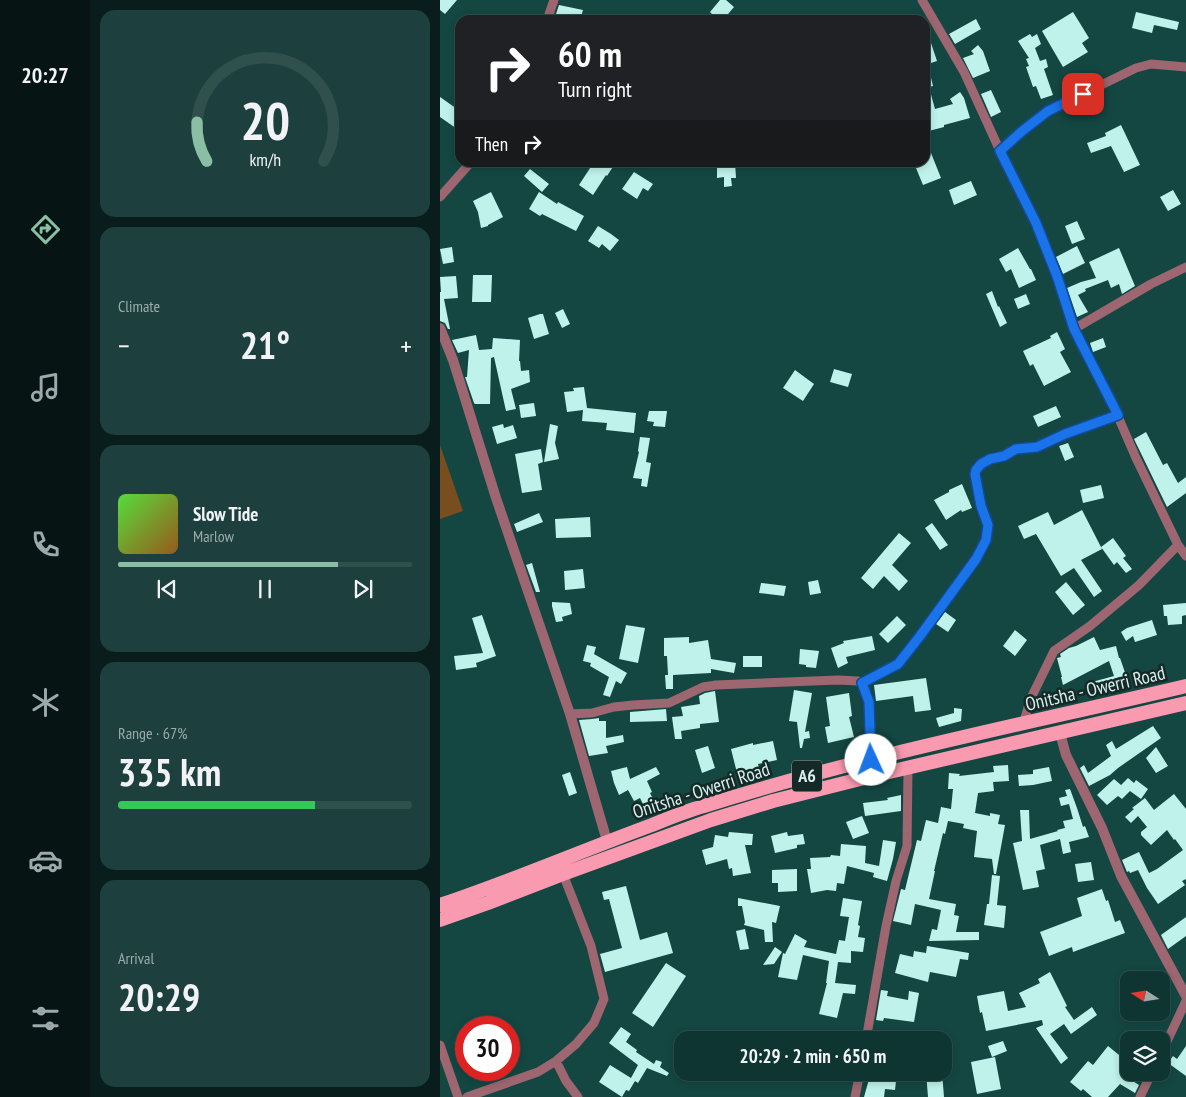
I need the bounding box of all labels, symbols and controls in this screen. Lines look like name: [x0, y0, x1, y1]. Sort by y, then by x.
text: 60 m: [558, 31, 622, 77]
icon: right: [475, 35, 540, 100]
text: 20:27: [21, 61, 69, 89]
pin: [1062, 73, 1104, 115]
text: Turn right: [558, 75, 632, 103]
icon: arrive: [1069, 80, 1097, 108]
text: 20: [240, 87, 290, 154]
icon: right: [518, 130, 546, 158]
text: Then: [475, 132, 508, 156]
text: km/h: [249, 148, 281, 171]
icon: directions: [28, 212, 63, 247]
text: Climate: [118, 296, 160, 316]
text: 21°: [240, 320, 290, 369]
text: −: [118, 327, 130, 364]
text: +: [400, 327, 412, 364]
icon: music: [28, 370, 63, 405]
text: Slow Tide: [193, 502, 258, 526]
text: Marlow: [193, 526, 234, 546]
icon: phone: [28, 527, 63, 562]
icon: previous: [153, 575, 181, 603]
icon: pause: [251, 575, 279, 603]
icon: next: [349, 575, 377, 603]
street label: Onitsha - Owerri Road: [1023, 660, 1167, 716]
icon: climate: [28, 685, 63, 720]
text: Range · 67%: [118, 723, 187, 743]
position arrow: [844, 733, 896, 785]
text: 335 km: [118, 747, 221, 796]
street label: Onitsha - Owerri Road: [629, 757, 773, 823]
road number: A6: [792, 760, 822, 791]
icon: car: [28, 843, 63, 878]
text: Arrival: [118, 948, 154, 968]
north arrow: [1120, 971, 1170, 1021]
map controls: [1120, 971, 1170, 1081]
text: 20:29: [118, 972, 200, 1021]
icon: filters: [28, 1001, 63, 1036]
speed limit sign: 30: [455, 1016, 520, 1081]
button: layers: [1120, 1031, 1170, 1081]
text: 20:29 · 2 min · 650 m: [740, 1044, 886, 1068]

